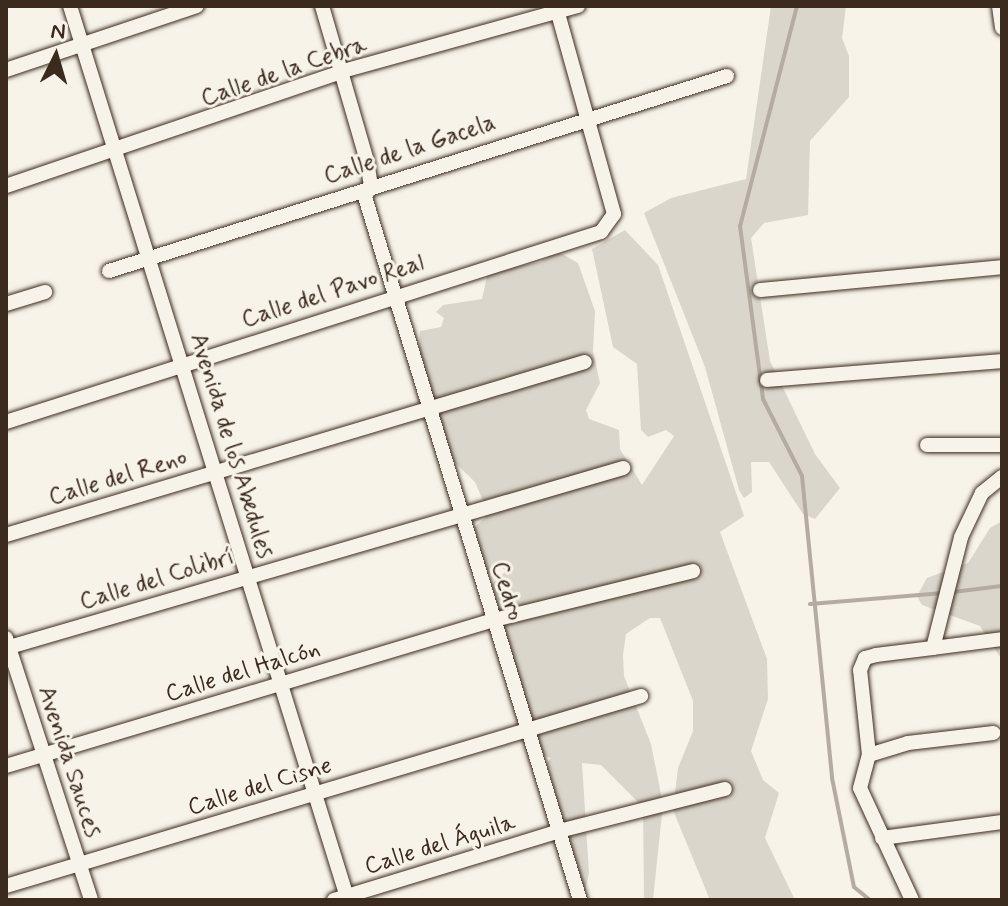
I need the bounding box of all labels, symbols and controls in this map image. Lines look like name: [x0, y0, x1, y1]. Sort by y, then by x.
north arrow: [16, 16, 96, 96]
text: N: [50, 18, 67, 47]
street label: Calle de la Cebra: [195, 30, 373, 114]
street label: Calle de la Gacela: [320, 108, 500, 192]
street label: Calle del Pavo Real: [238, 249, 428, 335]
street label: Avenida de los Abedules: [183, 328, 279, 564]
street label: Calle del Reno: [46, 444, 190, 512]
street label: Calle del Colibrí: [75, 542, 239, 618]
street label: Cedro: [484, 558, 530, 624]
street label: Calle del Halcón: [163, 635, 323, 709]
street label: Avenida Sauces: [32, 685, 106, 839]
street label: Calle del Cisne: [181, 750, 339, 824]
street label: Calle del Águila: [361, 808, 519, 882]

